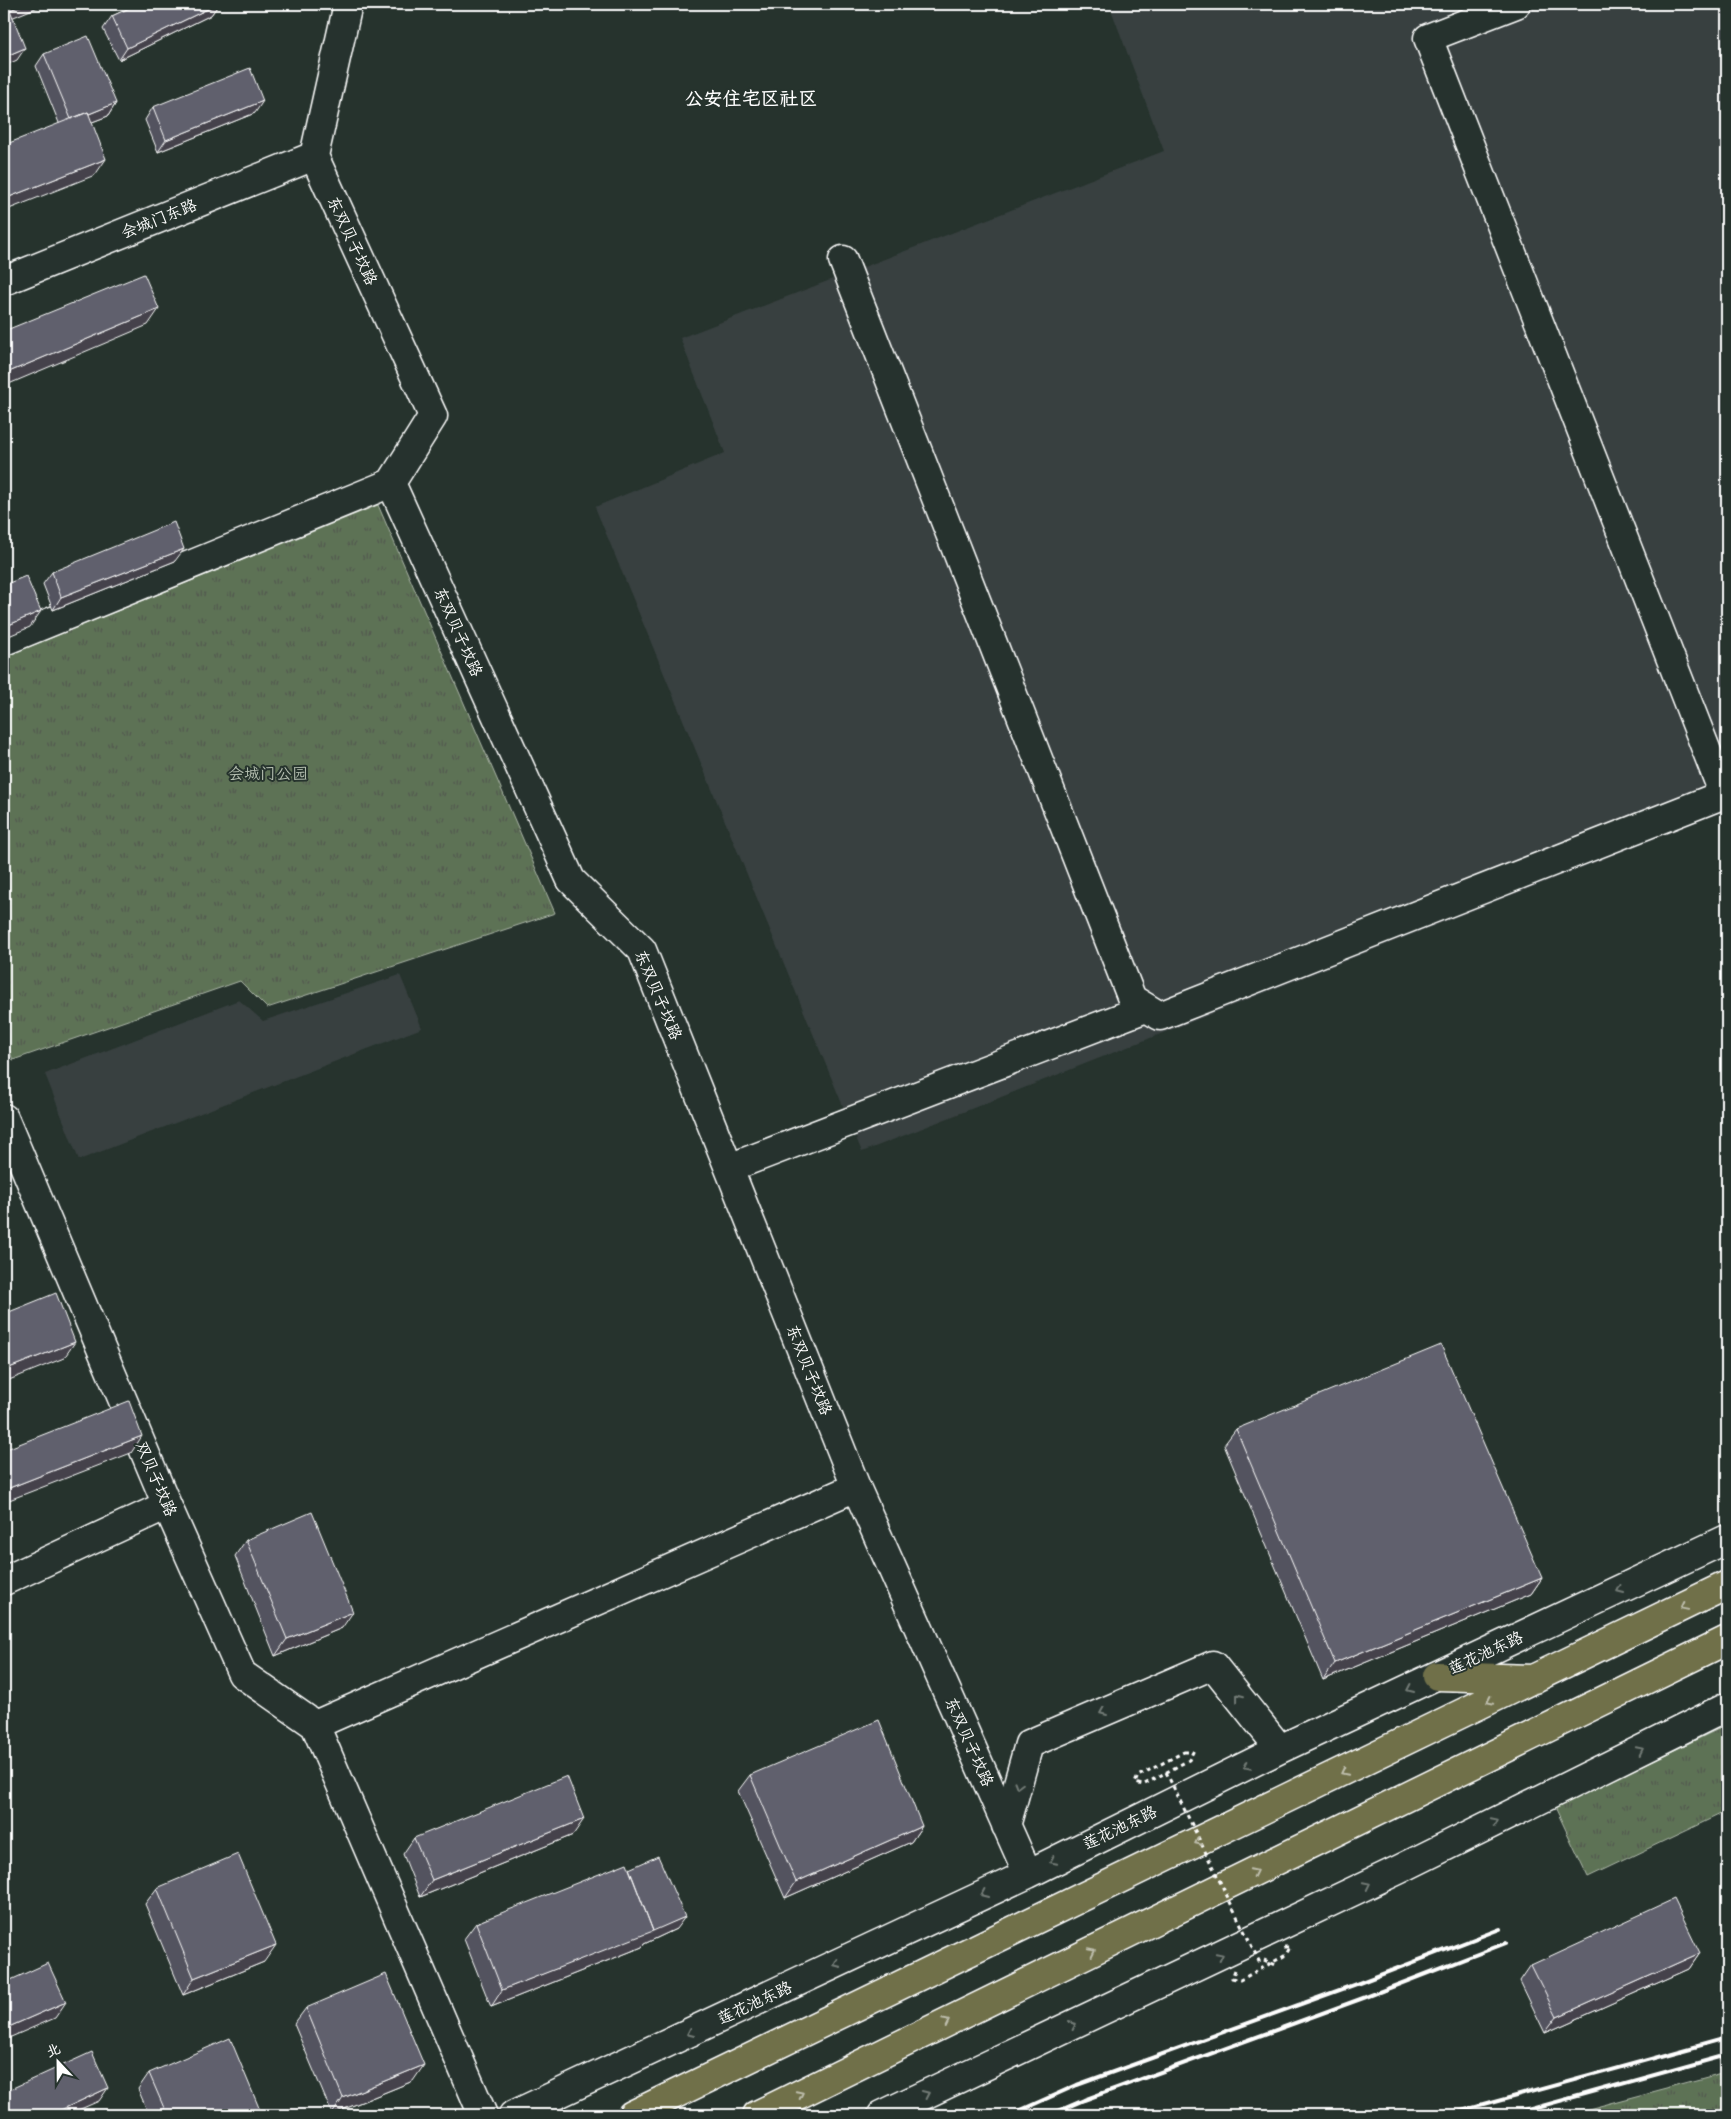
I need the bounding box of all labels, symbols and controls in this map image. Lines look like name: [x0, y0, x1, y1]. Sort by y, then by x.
district label: 公安住宅区社区: [684, 88, 818, 110]
street label: 东双贝子坟路: [324, 194, 380, 288]
street label: 会城门东路: [119, 196, 199, 242]
street label: 东双贝子坟路: [430, 584, 486, 680]
park label: 会城门公园: [228, 765, 308, 783]
street label: 东双贝子坟路: [631, 947, 685, 1043]
street label: 东双贝子坟路: [783, 1322, 835, 1418]
street label: 双贝子坟路: [132, 1439, 180, 1519]
one-way arrow: [1616, 1584, 1625, 1594]
one-way arrow: [1680, 1601, 1689, 1611]
street label: 莲花池东路: [1446, 1628, 1526, 1678]
one-way arrow: [1406, 1683, 1415, 1693]
street label: 东双贝子坟路: [941, 1694, 997, 1790]
one-way arrow: [1236, 1694, 1245, 1703]
one-way arrow: [1487, 1695, 1496, 1705]
one-way arrow: [1099, 1706, 1108, 1717]
one-way arrow: [1635, 1746, 1644, 1757]
one-way arrow: [1243, 1760, 1252, 1770]
one-way arrow: [1340, 1766, 1349, 1776]
one-way arrow: [1013, 1780, 1023, 1788]
street label: 莲花池东路: [1080, 1802, 1160, 1854]
one-way arrow: [1489, 1819, 1498, 1829]
one-way arrow: [1194, 1836, 1203, 1846]
one-way arrow: [1049, 1855, 1058, 1865]
one-way arrow: [1249, 1867, 1258, 1878]
one-way arrow: [1362, 1881, 1371, 1891]
one-way arrow: [980, 1888, 989, 1899]
one-way arrow: [1087, 1947, 1096, 1957]
one-way arrow: [1215, 1951, 1224, 1962]
one-way arrow: [833, 1958, 842, 1968]
street label: 莲花池东路: [715, 1978, 795, 2028]
one-way arrow: [941, 2018, 950, 2028]
one-way arrow: [1068, 2021, 1077, 2031]
one-way arrow: [686, 2027, 695, 2037]
north arrow: [32, 2036, 82, 2086]
text: 北: [44, 2040, 63, 2061]
one-way arrow: [795, 2090, 804, 2100]
one-way arrow: [921, 2091, 930, 2101]

